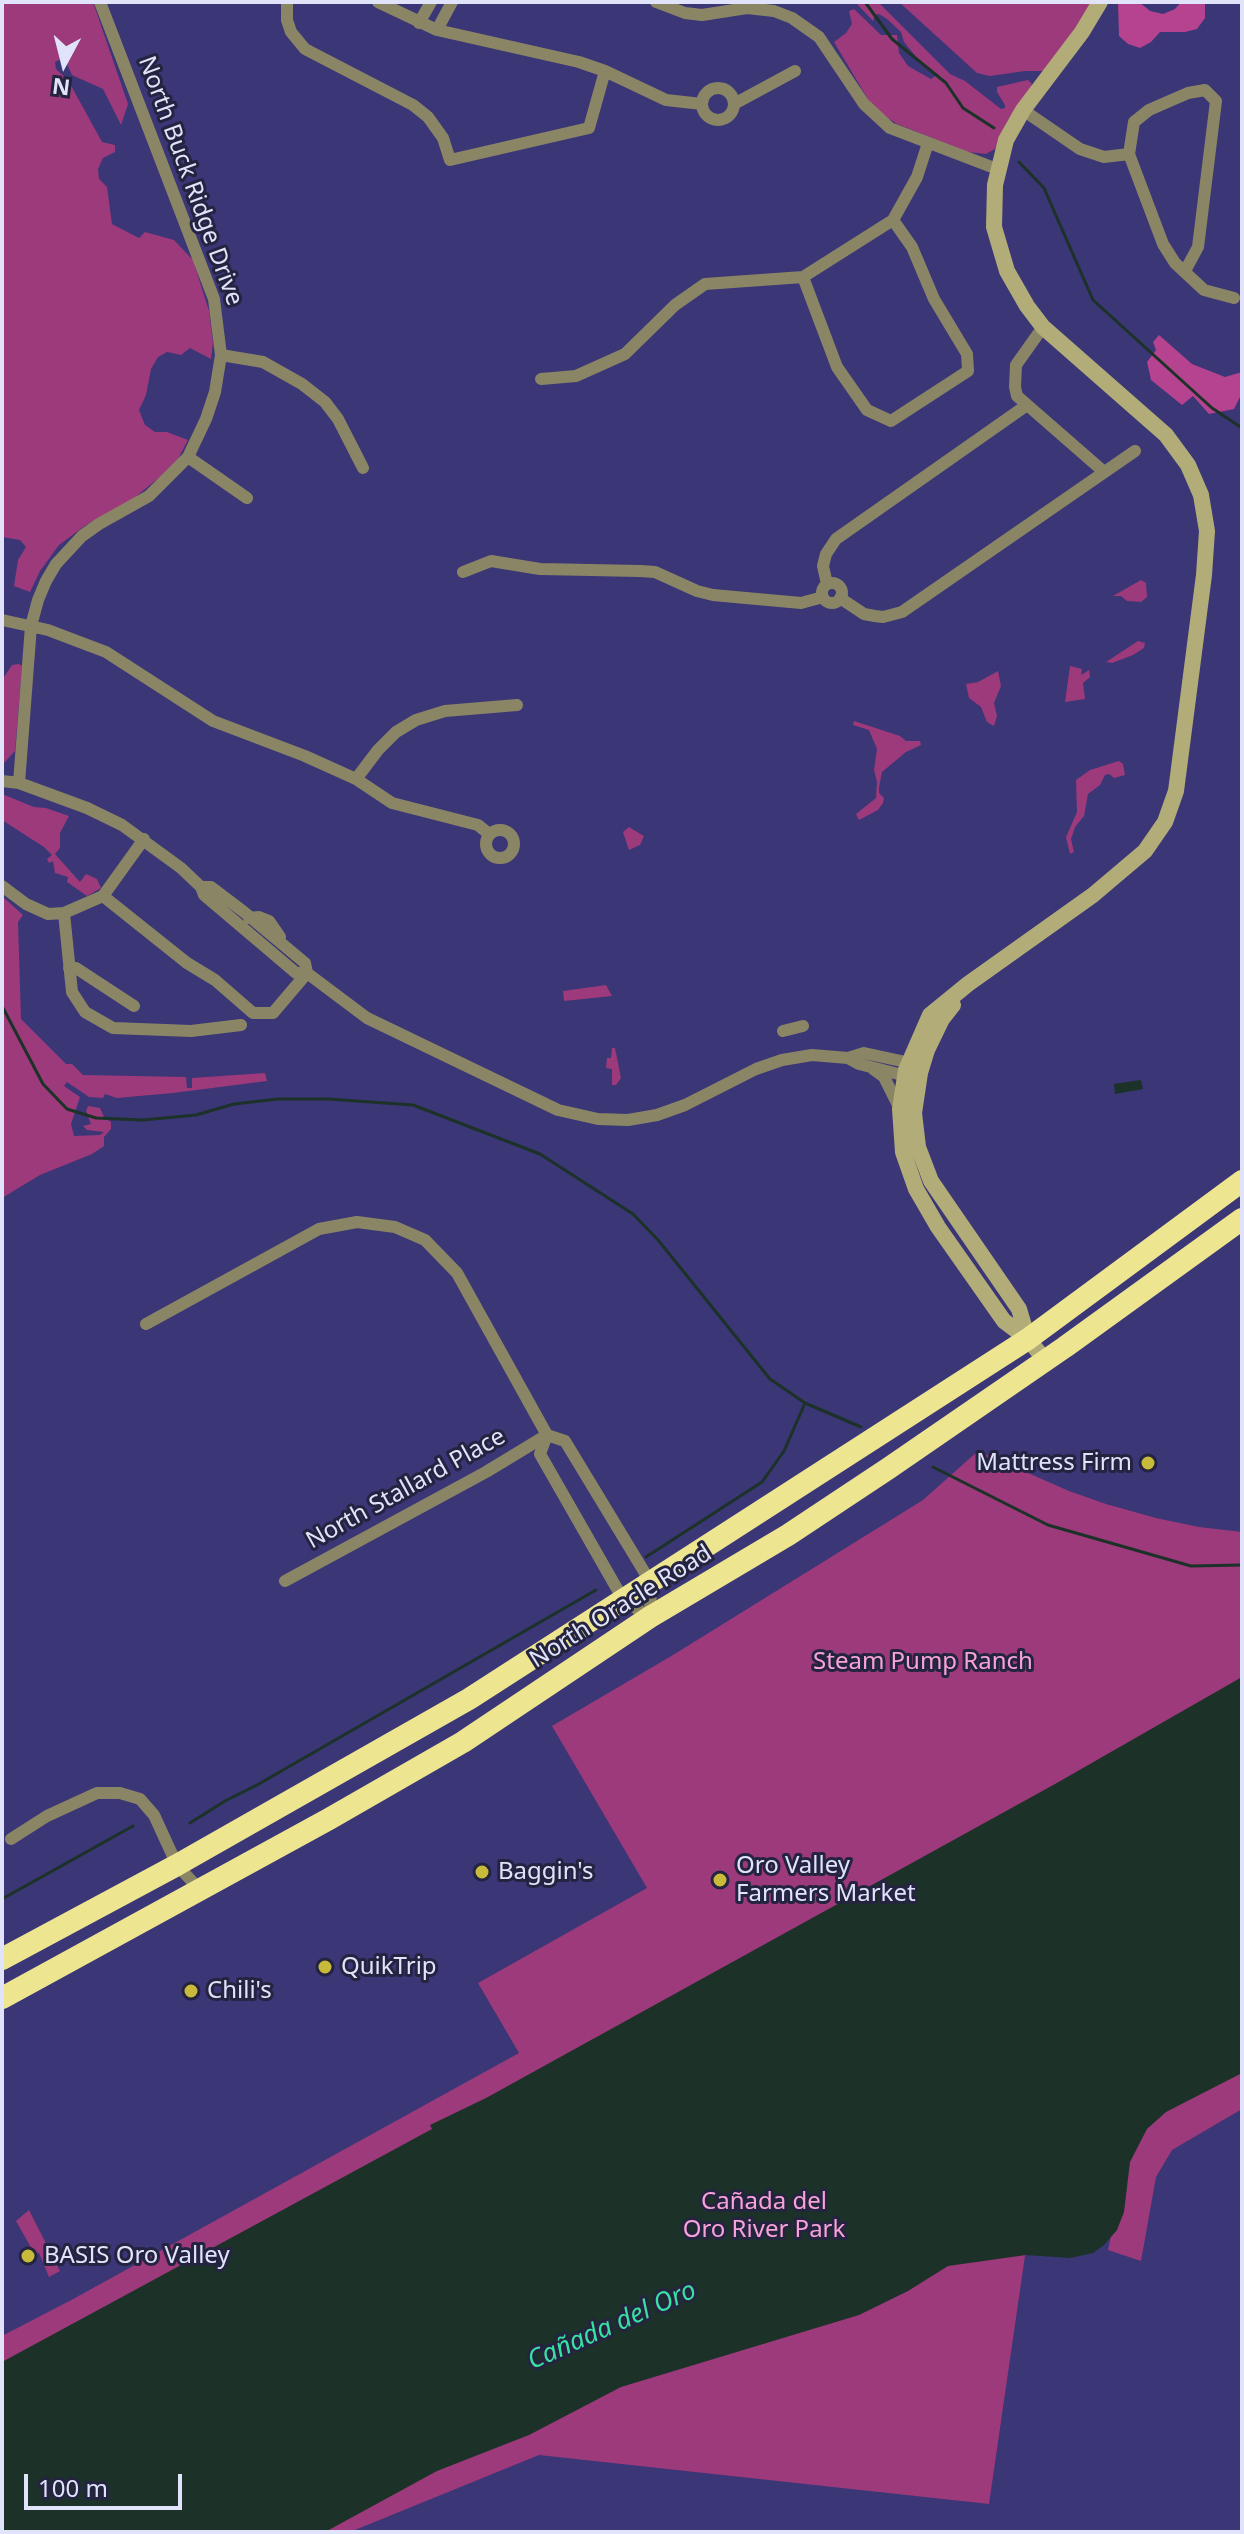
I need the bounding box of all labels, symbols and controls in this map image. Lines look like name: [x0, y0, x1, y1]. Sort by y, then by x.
north arrow: [24, 24, 104, 104]
street label: North Buck Ridge Drive: [131, 52, 249, 310]
text: N: [50, 72, 72, 104]
street label: North Stallard Place: [301, 1422, 511, 1556]
place label: Mattress Firm: [976, 1449, 1132, 1477]
marker: Mattress Firm: [1139, 1454, 1157, 1472]
street label: North Oracle Road: [525, 1539, 717, 1675]
park label: Steam Pump Ranch: [813, 1648, 1033, 1676]
place label: Oro Valley Farmers Market: [736, 1852, 916, 1908]
place label: Baggin's: [498, 1858, 594, 1886]
marker: Baggin's: [473, 1863, 491, 1881]
marker: Oro Valley Farmers Market: [711, 1871, 729, 1889]
place label: QuikTrip: [341, 1953, 437, 1981]
marker: QuikTrip: [316, 1958, 334, 1976]
place label: Chili's: [207, 1977, 272, 2005]
marker: Chili's: [182, 1982, 200, 2000]
park label: Cañada del Oro River Park: [683, 2188, 845, 2244]
place label: BASIS Oro Valley: [44, 2242, 230, 2270]
marker: BASIS Oro Valley: [19, 2247, 37, 2265]
water label: Cañada del Oro: [523, 2275, 701, 2377]
scale bar: [28, 2458, 186, 2508]
text: 100 m: [38, 2471, 108, 2504]

